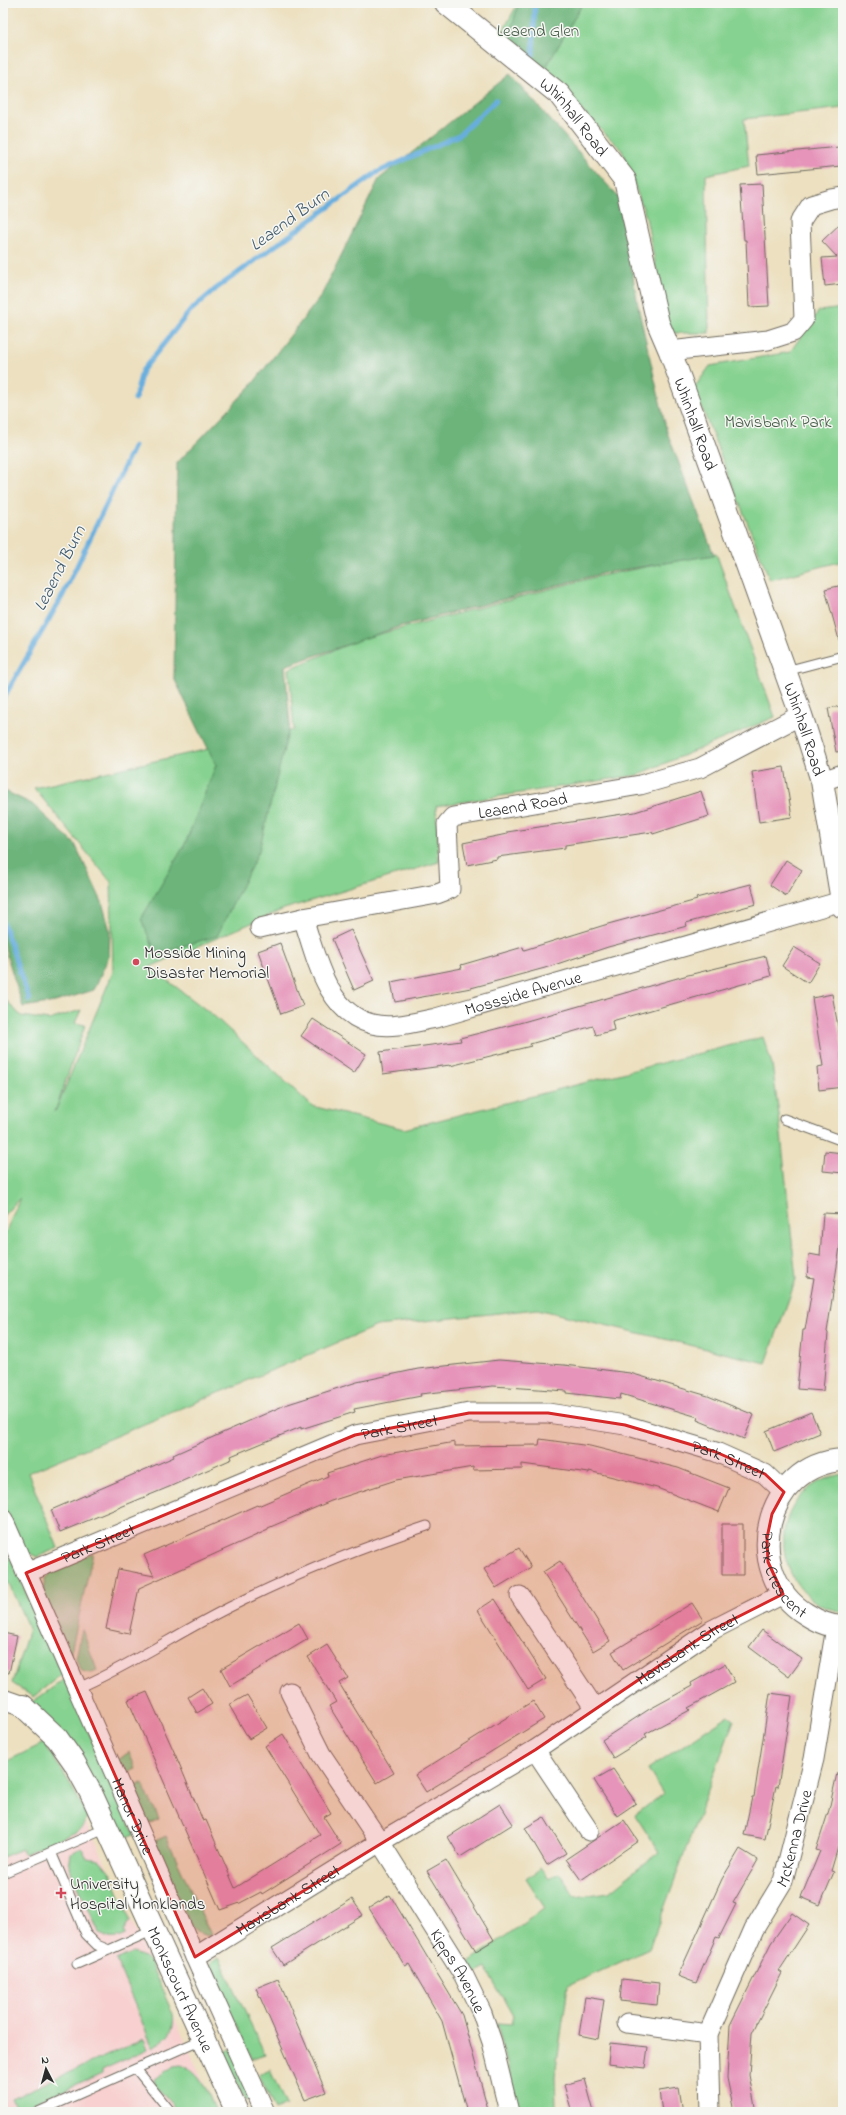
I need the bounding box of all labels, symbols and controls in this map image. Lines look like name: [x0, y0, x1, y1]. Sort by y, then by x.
park label: Leaend Glen: [497, 19, 579, 44]
street label: Whinhall Road: [533, 72, 614, 163]
water label: Leaend Burn: [245, 182, 336, 258]
street label: Whinhall Road: [667, 374, 723, 474]
park label: Mavisbank Park: [725, 410, 832, 435]
water label: Leaend Burn: [28, 521, 94, 616]
street label: Whinhall Road: [776, 679, 831, 780]
street label: Leaend Road: [476, 787, 570, 826]
place label: Mosside Mining Disaster Memorial: [143, 941, 269, 986]
marker: Mosside Mining Disaster Memorial: [131, 957, 141, 967]
street label: Mossside Avenue: [462, 966, 585, 1023]
street label: Park Street: [359, 1408, 441, 1448]
street label: Park Street: [688, 1434, 769, 1487]
street label: Park Street: [58, 1518, 140, 1571]
street label: Park Crescent: [754, 1531, 812, 1626]
street label: Mavisbank Street: [631, 1607, 744, 1692]
street label: Manor Drive: [104, 1774, 160, 1859]
street label: McKenna Drive: [771, 1787, 820, 1893]
street label: Mavisbank Street: [231, 1859, 346, 1943]
place label: University Hospital Monklands: [70, 1872, 205, 1917]
marker: University Hospital Monklands: [55, 1887, 67, 1899]
street label: Monkscourt Avenue: [140, 1923, 219, 2057]
street label: Kipps Avenue: [423, 1924, 491, 2018]
north arrow: [26, 2049, 66, 2089]
text: N: [41, 2052, 50, 2068]

